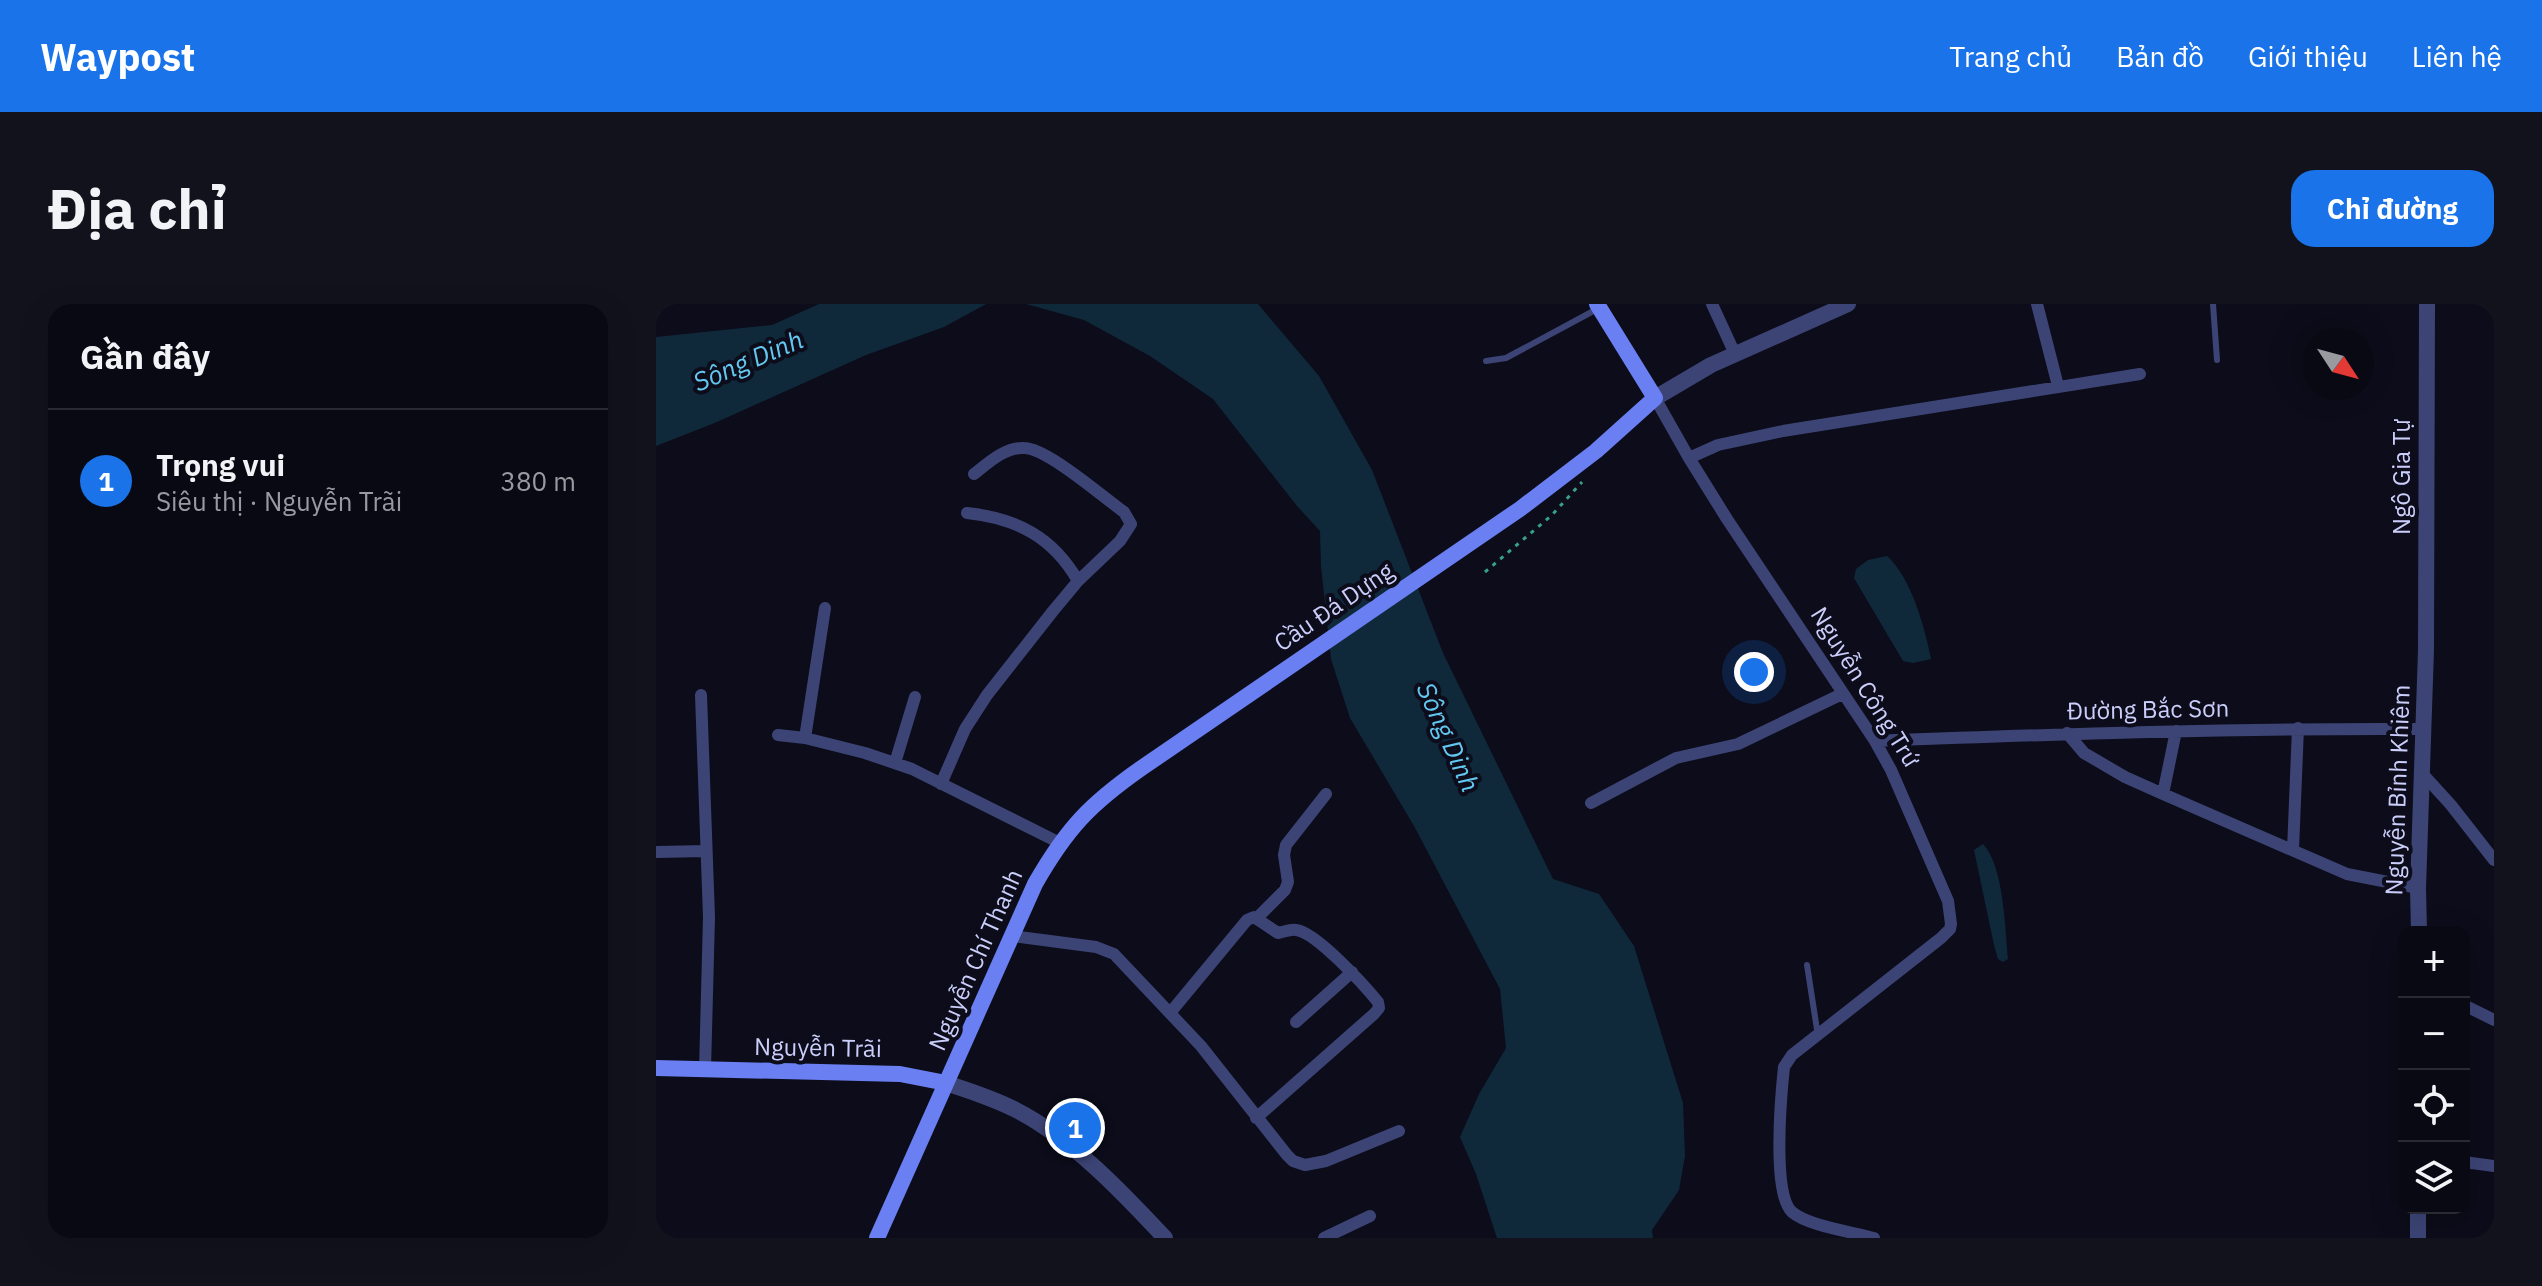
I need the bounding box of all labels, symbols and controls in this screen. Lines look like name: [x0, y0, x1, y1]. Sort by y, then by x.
text: Waypost: [40, 32, 195, 81]
text: Trang chủ: [1949, 38, 2072, 75]
text: Bản đồ: [2116, 38, 2204, 75]
text: Giới thiệu: [2248, 38, 2368, 75]
text: Liên hệ: [2412, 38, 2502, 75]
button: Chỉ đường: [2291, 170, 2494, 247]
text: Địa chỉ: [48, 172, 227, 244]
water label: Sông Dinh: [687, 322, 808, 398]
north arrow: [2302, 328, 2374, 400]
text: Gần đây: [80, 334, 210, 378]
street label: Ngô Gia Tự: [2385, 419, 2417, 535]
text: Trọng vui: [156, 445, 285, 484]
text: 1: [98, 464, 114, 498]
text: 380 m: [500, 464, 576, 498]
text: Siêu thị · Nguyễn Trãi: [156, 484, 402, 518]
street label: Cầu Đá Dựng: [1267, 554, 1400, 658]
street label: Nguyễn Công Trứ: [1804, 600, 1928, 773]
your location: [1734, 652, 1774, 692]
water label: Sông Dinh: [1410, 676, 1488, 797]
street label: Nguyễn Bỉnh Khiêm: [2377, 684, 2417, 896]
street label: Đường Bắc Sơn: [2066, 692, 2229, 726]
street label: Nguyễn Chí Thanh: [921, 864, 1029, 1055]
map controls: [2398, 926, 2470, 1214]
button: +: [2398, 926, 2470, 998]
button: −: [2398, 998, 2470, 1070]
street label: Nguyễn Trãi: [754, 1030, 882, 1064]
button: locate: [2398, 1070, 2470, 1142]
pin: 1: [1049, 1098, 1101, 1158]
button: layers: [2398, 1142, 2470, 1214]

